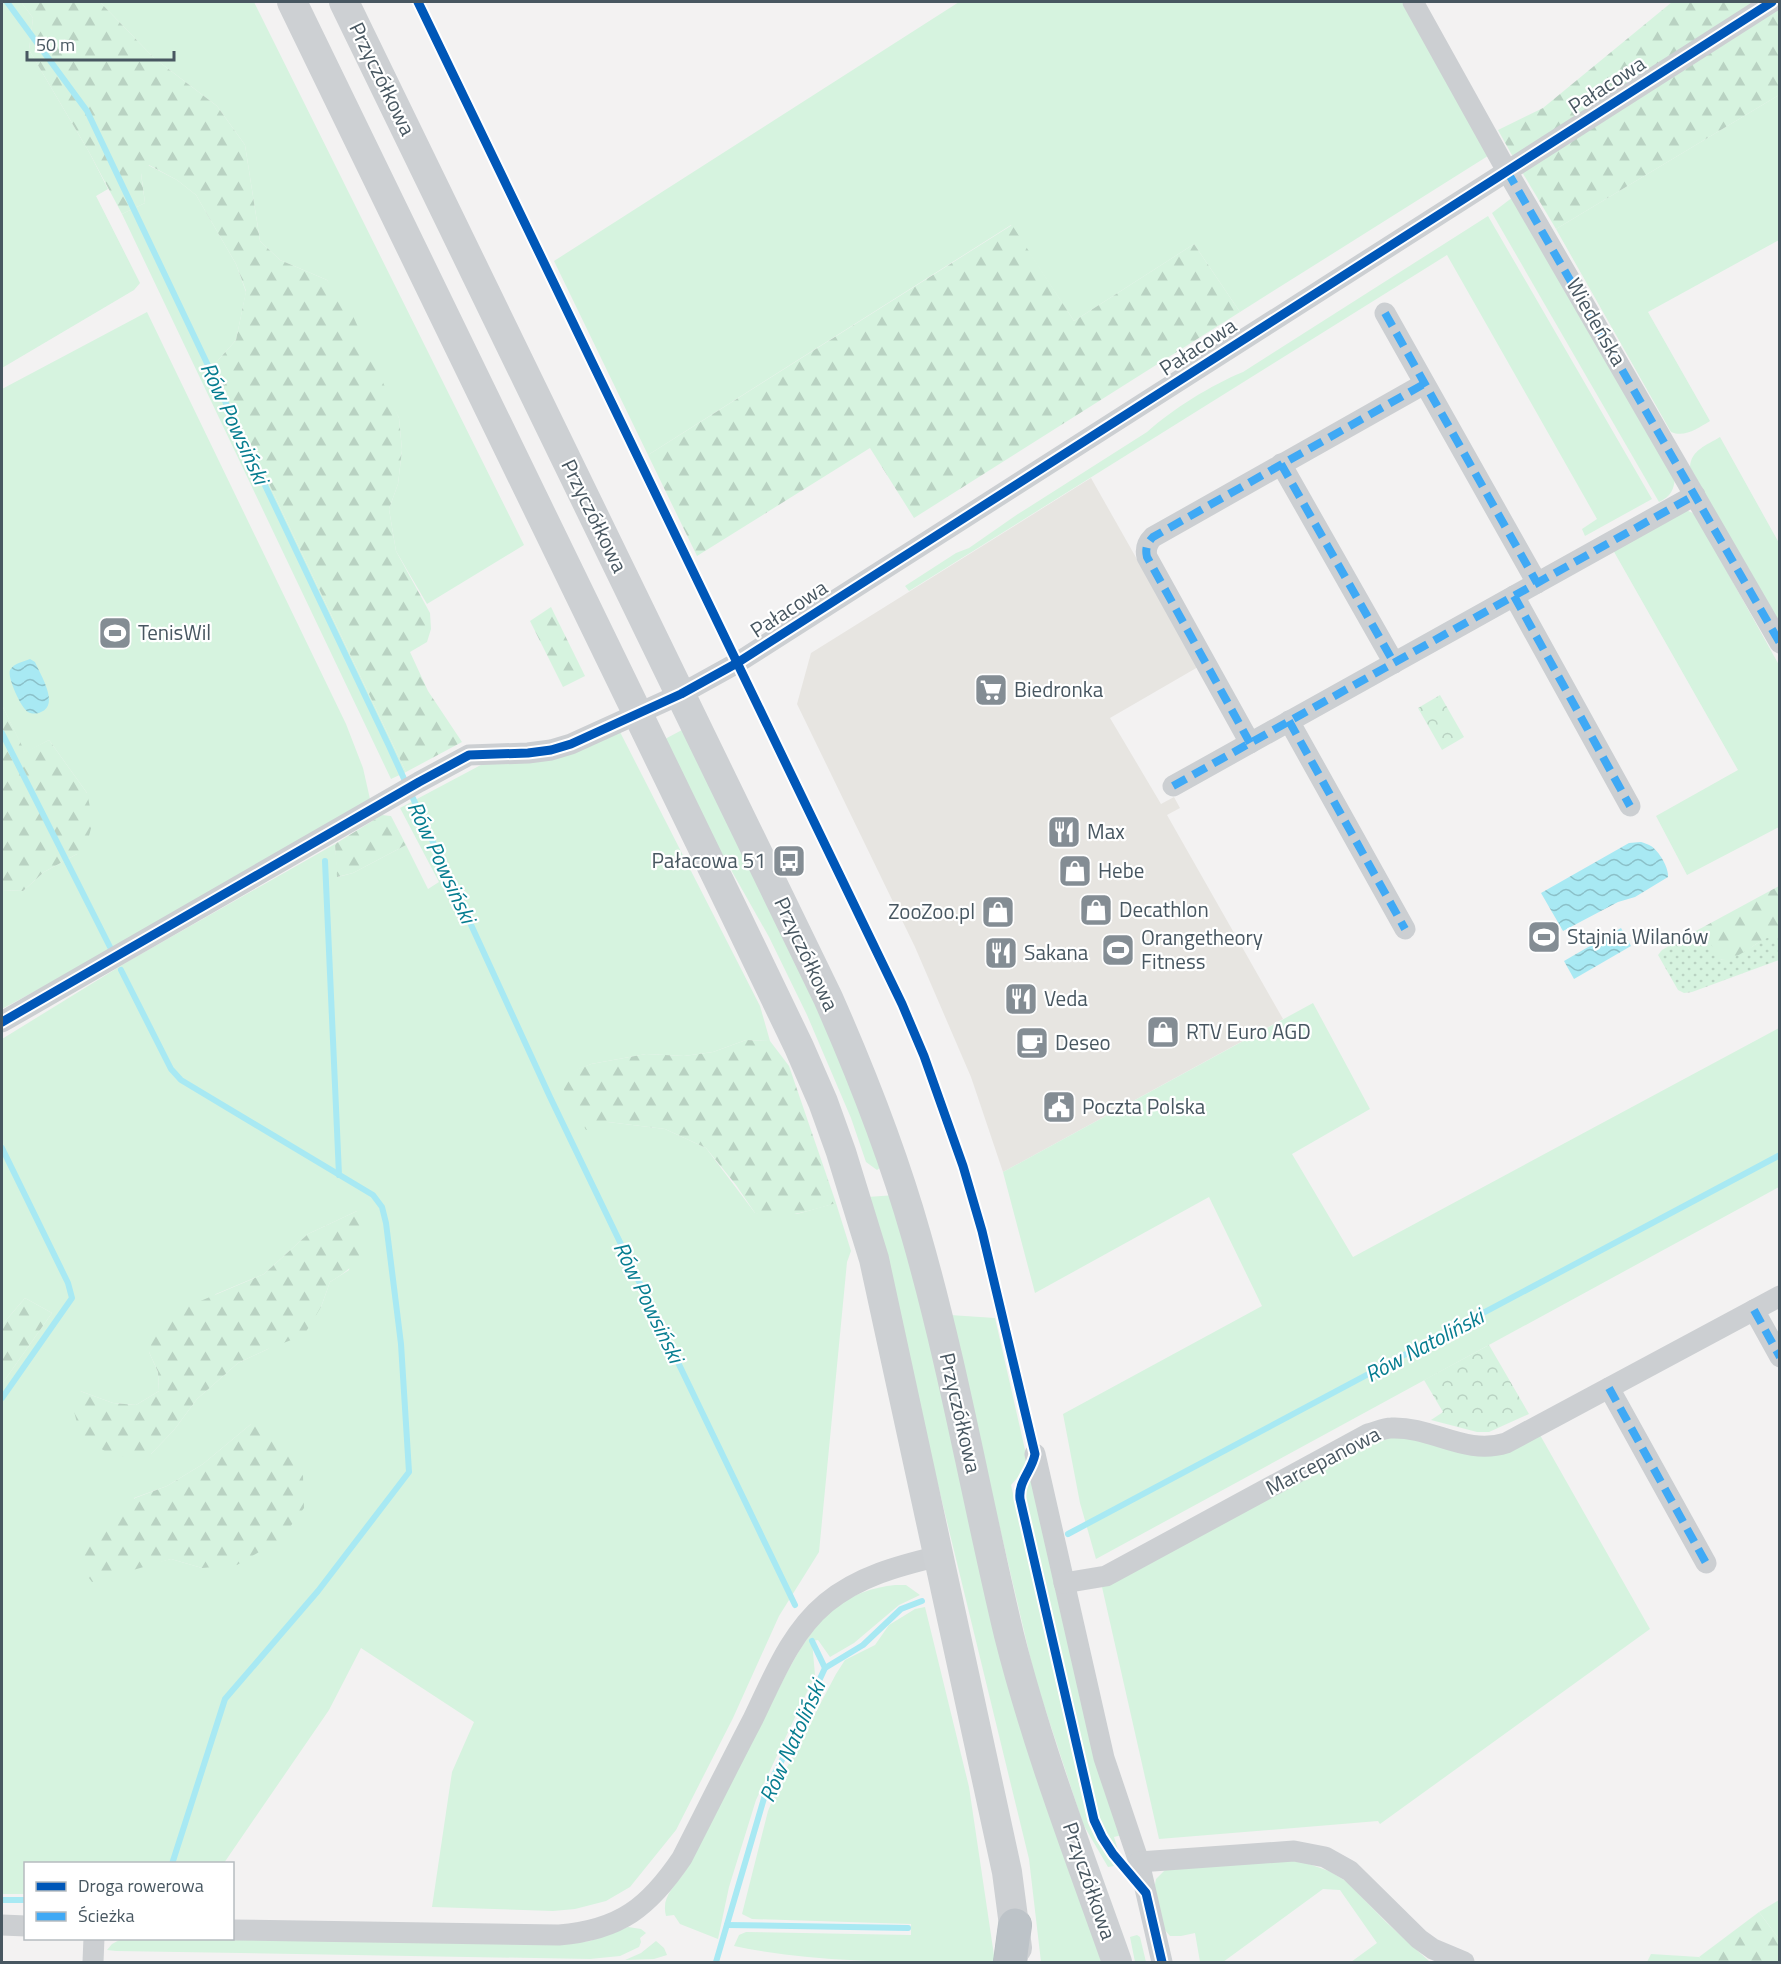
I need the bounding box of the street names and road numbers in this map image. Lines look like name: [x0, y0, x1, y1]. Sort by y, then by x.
street label: Przyczółkowa: [342, 16, 424, 141]
street label: Pałacowa: [1562, 47, 1652, 121]
street label: Wiedeńska: [1559, 271, 1635, 372]
street label: Pałacowa: [1153, 309, 1243, 383]
street label: Przyczółkowa: [554, 453, 636, 578]
street label: Pałacowa: [744, 571, 834, 645]
street label: Przyczółkowa: [766, 891, 848, 1016]
street label: Przyczółkowa: [932, 1349, 990, 1477]
street label: Marcepanowa: [1260, 1417, 1386, 1503]
street label: Przyczółkowa: [1055, 1817, 1125, 1944]

